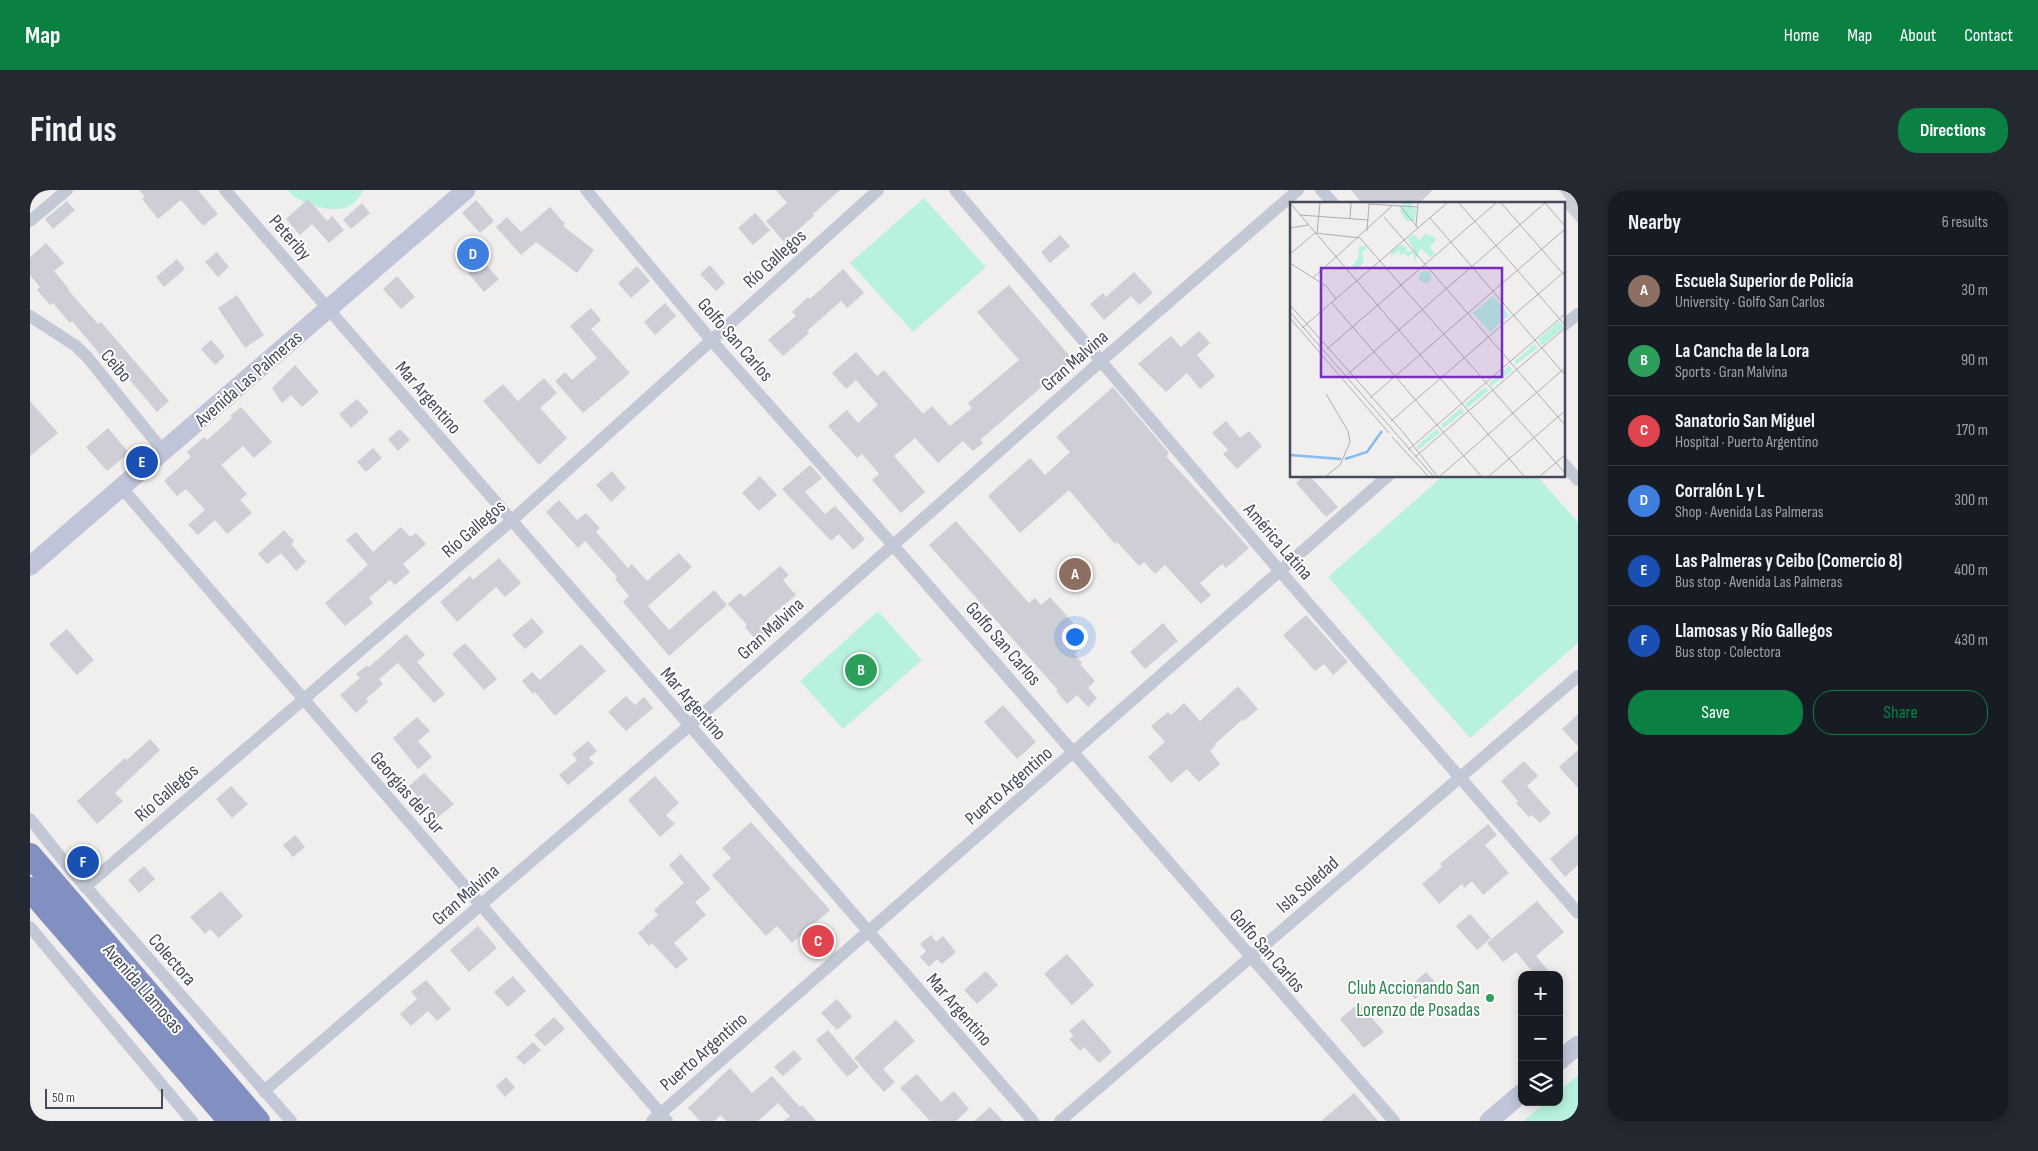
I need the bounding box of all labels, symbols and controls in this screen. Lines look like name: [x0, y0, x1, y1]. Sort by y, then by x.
text: Map: [25, 21, 60, 50]
text: Home: [1784, 25, 1819, 46]
text: Map: [1847, 25, 1872, 46]
text: About: [1900, 25, 1936, 46]
text: Contact: [1964, 25, 2013, 46]
button: Directions: [1898, 108, 2008, 153]
text: Find us: [30, 109, 117, 152]
inset map: [1290, 202, 1566, 478]
street label: Peteriby: [264, 210, 316, 266]
text: Nearby: [1628, 210, 1681, 235]
text: 6 results: [1942, 213, 1988, 232]
street label: Río Gallegos: [739, 225, 811, 293]
pin: D: [457, 235, 489, 273]
text: Escuela Superior de Policía: [1675, 270, 1853, 293]
text: A: [1640, 281, 1648, 300]
text: 30 m: [1961, 281, 1988, 300]
street label: Golfo San Carlos: [692, 293, 778, 387]
text: University · Golfo San Carlos: [1675, 293, 1825, 312]
street label: Avenida Las Palmeras: [190, 326, 307, 433]
street label: Gran Malvina: [1037, 326, 1113, 397]
text: La Cancha de la Lora: [1675, 340, 1809, 363]
street label: Ceibo: [95, 345, 136, 387]
text: B: [1640, 351, 1648, 370]
text: 90 m: [1961, 351, 1988, 370]
street label: Mar Argentino: [390, 357, 466, 439]
text: Sports · Gran Malvina: [1675, 363, 1787, 382]
text: Sanatorio San Miguel: [1675, 410, 1815, 433]
text: C: [1640, 421, 1648, 440]
text: 170 m: [1956, 421, 1988, 440]
text: Hospital · Puerto Argentino: [1675, 433, 1818, 452]
pin: E: [126, 443, 158, 481]
text: Corralón L y L: [1675, 480, 1764, 503]
text: D: [1640, 491, 1648, 510]
text: 300 m: [1954, 491, 1988, 510]
street label: Río Gallegos: [437, 495, 511, 563]
street label: América Latina: [1238, 498, 1317, 585]
text: Shop · Avenida Las Palmeras: [1675, 503, 1824, 522]
text: Las Palmeras y Ceibo (Comercio 8): [1675, 550, 1902, 573]
pin: A: [1059, 555, 1091, 593]
text: E: [1641, 561, 1647, 580]
text: 400 m: [1954, 561, 1988, 580]
text: Bus stop · Avenida Las Palmeras: [1675, 573, 1842, 592]
street label: Gran Malvina: [733, 593, 809, 665]
street label: Golfo San Carlos: [960, 597, 1046, 691]
text: Llamosas y Río Gallegos: [1675, 620, 1833, 643]
your location: [1062, 624, 1088, 650]
text: F: [1641, 631, 1647, 650]
text: 430 m: [1955, 631, 1988, 650]
text: Bus stop · Colectora: [1675, 643, 1781, 662]
pin: B: [845, 651, 877, 689]
street label: Mar Argentino: [655, 663, 731, 745]
button: Save: [1628, 690, 1803, 735]
button: Share: [1813, 690, 1988, 735]
street label: Puerto Argentino: [961, 742, 1057, 830]
street label: Georgias del Sur: [365, 747, 449, 839]
street label: Río Gallegos: [130, 759, 204, 827]
pin: F: [67, 843, 99, 881]
street label: Isla Soledad: [1272, 852, 1344, 918]
street label: Gran Malvina: [428, 860, 504, 931]
street label: Golfo San Carlos: [1224, 904, 1310, 998]
pin: C: [802, 922, 834, 960]
street label: Colectora: [143, 929, 201, 991]
street label: Avenida Llamosas: [97, 939, 188, 1039]
street label: Mar Argentino: [921, 969, 997, 1051]
map controls: [1518, 971, 1563, 1106]
button: +: [1518, 971, 1563, 1016]
place label: Club Accionando San Lorenzo de Posadas: [1347, 977, 1480, 1022]
marker: Club Accionando San Lorenzo de Posadas: [1484, 992, 1496, 1004]
street label: Puerto Argentino: [656, 1008, 752, 1096]
button: −: [1518, 1016, 1563, 1061]
button: layers: [1518, 1061, 1563, 1106]
scale bar: [45, 1086, 162, 1109]
text: 50 m: [52, 1089, 75, 1106]

